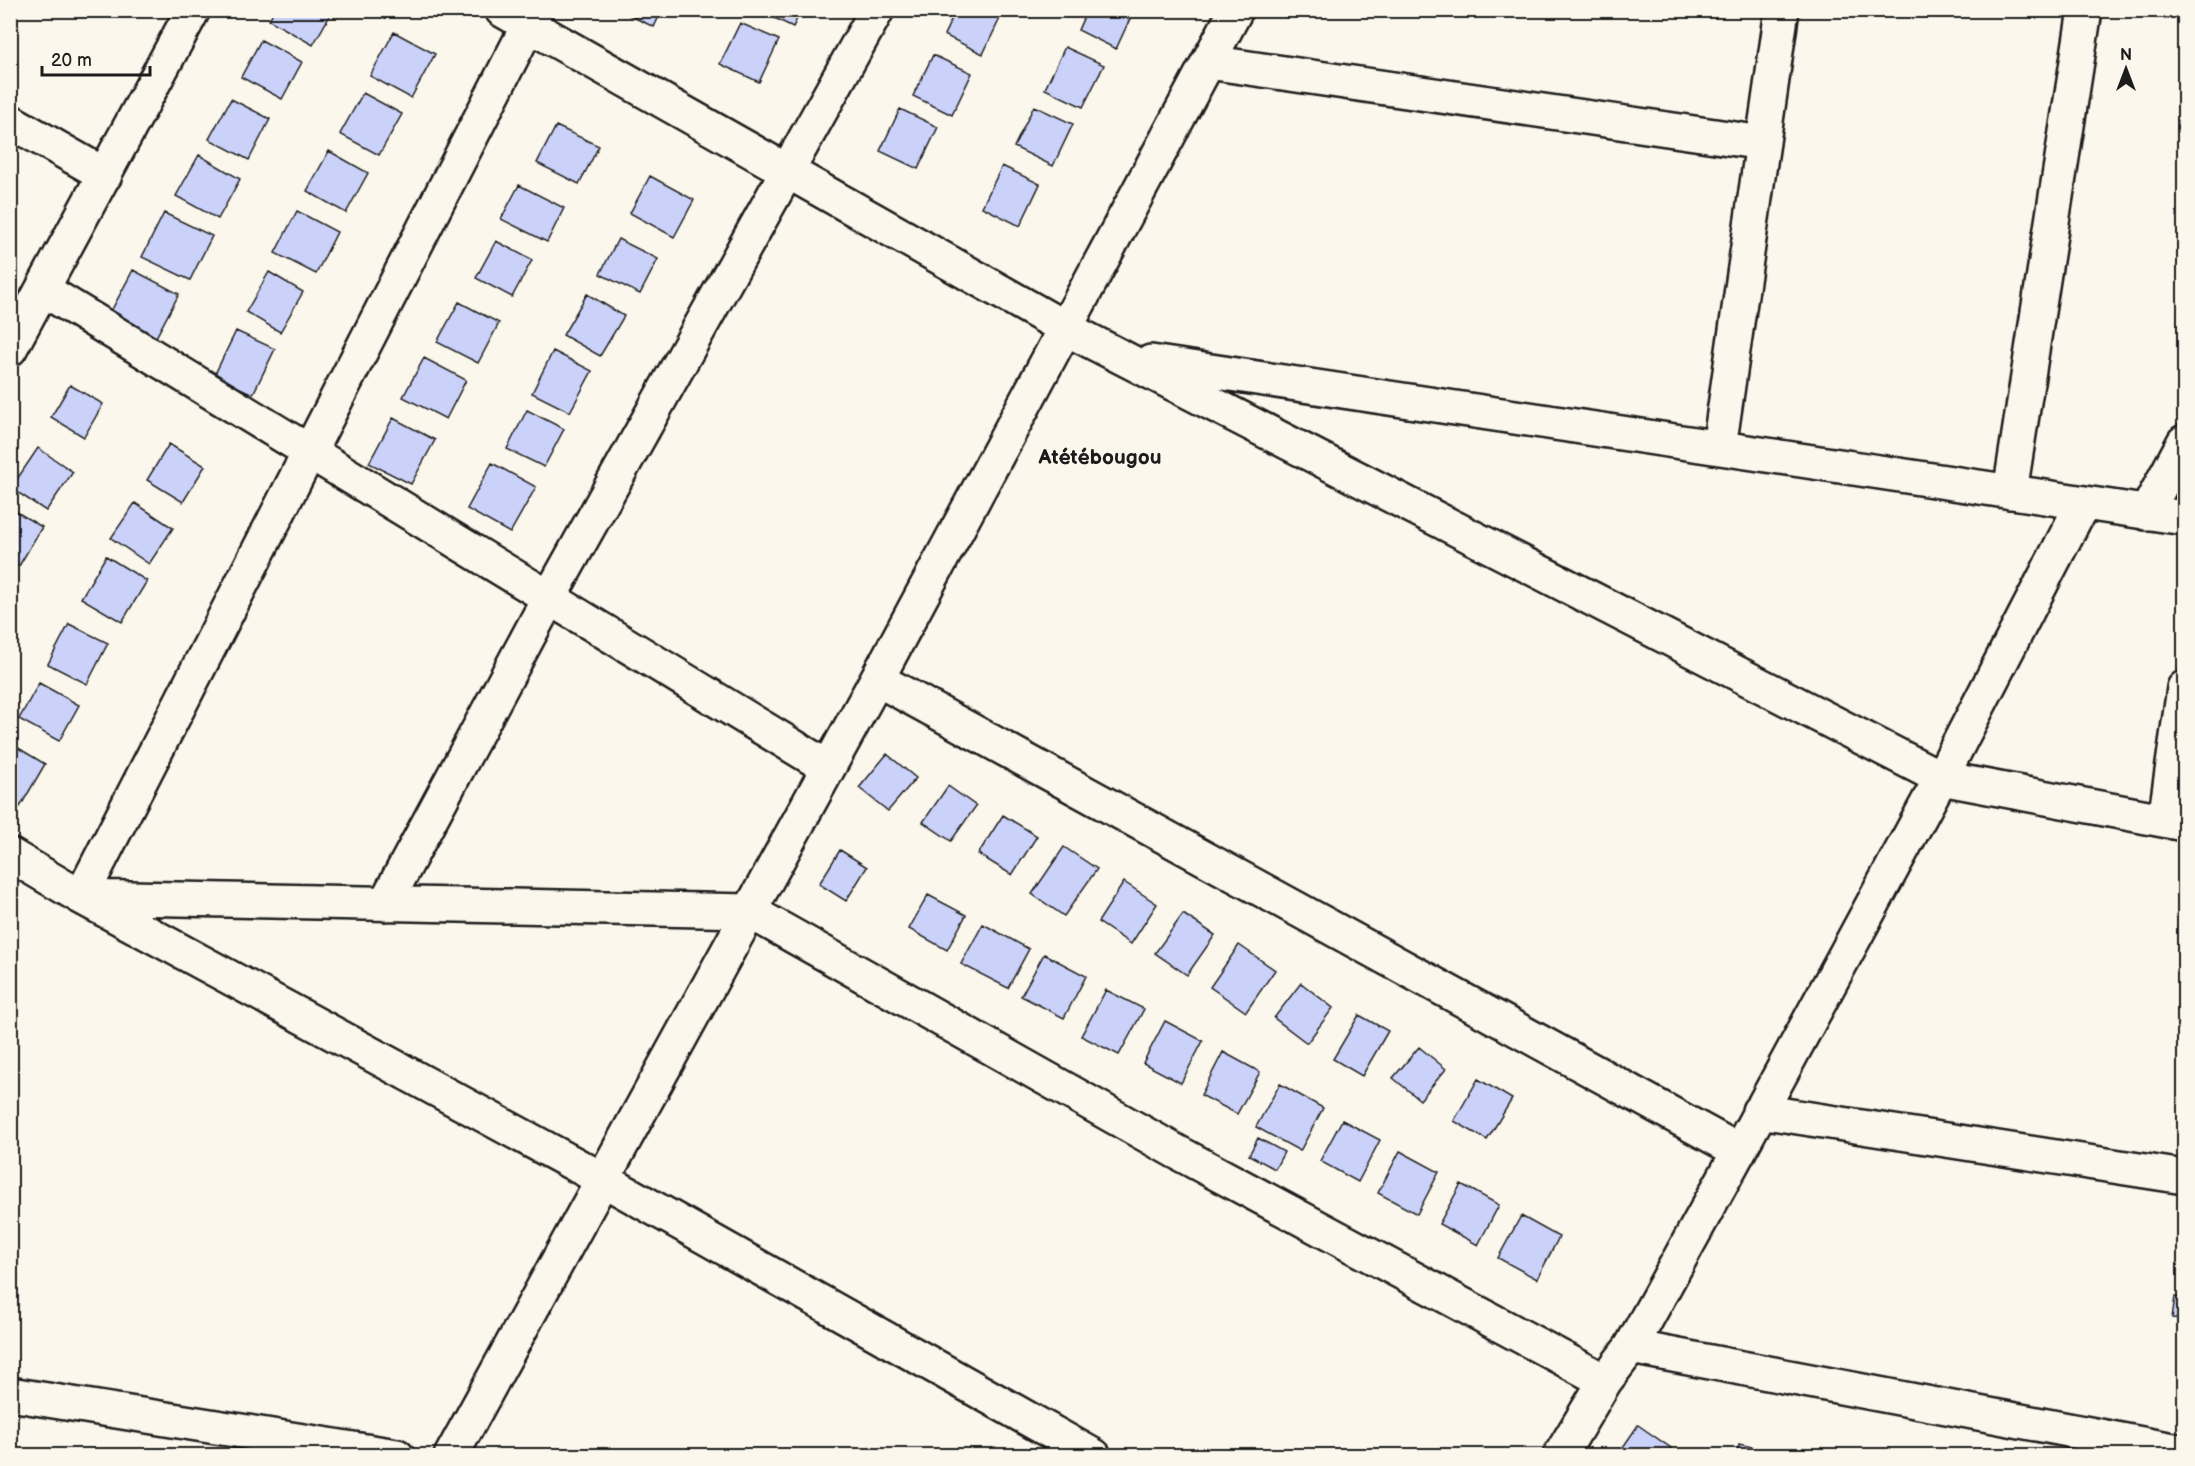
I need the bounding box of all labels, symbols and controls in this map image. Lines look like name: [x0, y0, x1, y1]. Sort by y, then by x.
scale bar: [42, 39, 150, 77]
north arrow: [2096, 39, 2156, 99]
text: N: [2120, 46, 2132, 65]
text: 20 m: [51, 50, 92, 71]
district label: Atétébougou: [1037, 445, 1162, 470]

